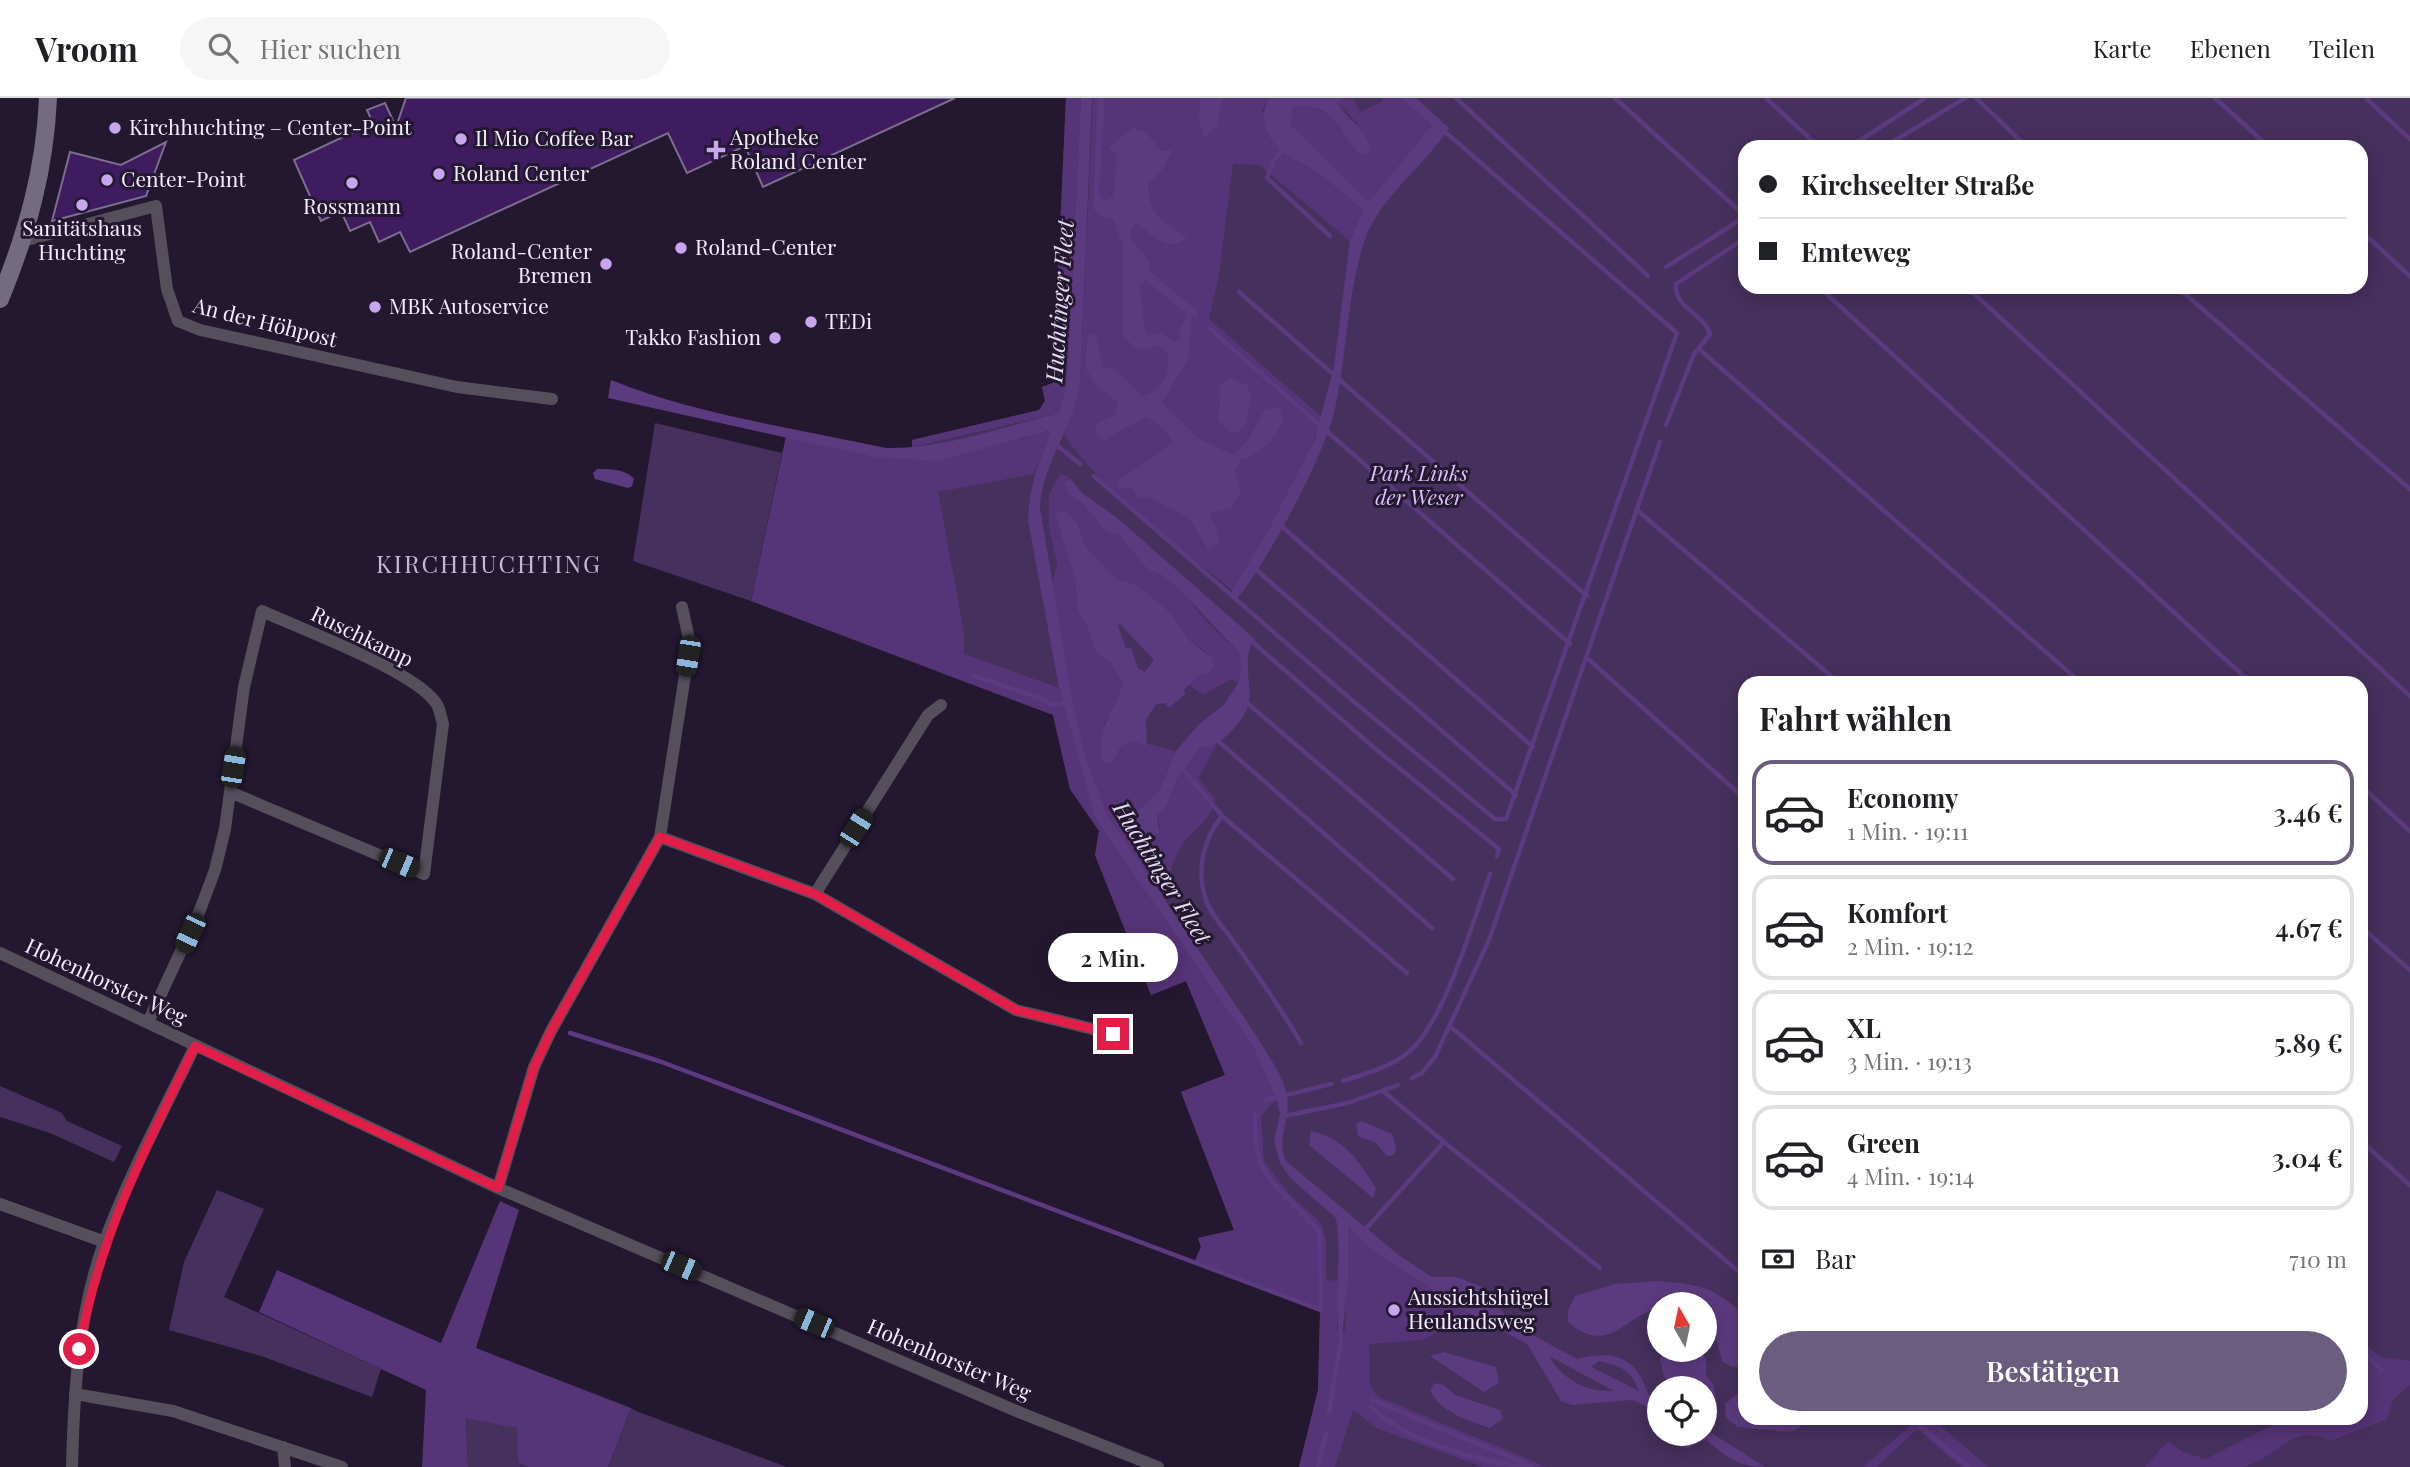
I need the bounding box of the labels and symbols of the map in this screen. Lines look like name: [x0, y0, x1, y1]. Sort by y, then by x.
place label: Kirchhuchting – Center-Point: [129, 112, 412, 140]
marker: Kirchhuchting – Center-Point: [107, 120, 123, 136]
place label: Apotheke Roland Center: [729, 122, 867, 174]
place label: Il Mio Coffee Bar: [475, 123, 634, 151]
marker: Il Mio Coffee Bar: [453, 131, 469, 147]
marker: Apotheke Roland Center: [708, 142, 724, 158]
place label: Roland Center: [453, 158, 590, 186]
place label: Center-Point: [121, 164, 246, 192]
marker: Roland Center: [431, 166, 447, 182]
marker: Center-Point: [99, 172, 115, 188]
marker: Rossmann: [344, 175, 360, 191]
place label: Rossmann: [303, 191, 401, 219]
marker: Sanitätshaus Huchting: [74, 197, 90, 213]
place label: Sanitätshaus Huchting: [22, 213, 142, 265]
water label: Huchtinger Fleet: [1037, 217, 1080, 384]
place label: Roland-Center: [695, 232, 837, 260]
place label: Roland-Center Bremen: [451, 236, 593, 288]
marker: Roland-Center: [673, 240, 689, 256]
marker: Roland-Center Bremen: [598, 256, 614, 272]
street label: An der Höhpost: [189, 289, 341, 353]
place label: MBK Autoservice: [389, 291, 549, 319]
marker: MBK Autoservice: [367, 299, 383, 315]
place label: TEDi: [825, 306, 872, 334]
marker: TEDi: [803, 314, 819, 330]
place label: Takko Fashion: [625, 322, 761, 350]
marker: Takko Fashion: [767, 330, 783, 346]
park label: Park Links der Weser: [1369, 458, 1468, 510]
district label: KIRCHHUCHTING: [376, 547, 602, 579]
street label: Ruschkamp: [307, 598, 419, 672]
car: [675, 634, 702, 678]
car: [220, 745, 247, 789]
water label: Huchtinger Fleet: [1106, 794, 1220, 951]
car: [836, 805, 877, 851]
car: [376, 845, 423, 881]
car: [172, 910, 209, 956]
street label: Hohenhorster Weg: [21, 930, 192, 1030]
callout: 2 Min.: [1048, 932, 1178, 982]
route end: [1097, 1018, 1129, 1050]
car: [658, 1248, 705, 1284]
place label: Aussichtshügel Heulandsweg: [1407, 1282, 1549, 1334]
north arrow: [1647, 1292, 1717, 1362]
marker: Aussichtshügel Heulandsweg: [1386, 1302, 1402, 1318]
car: [791, 1305, 838, 1341]
street label: Hohenhorster Weg: [863, 1311, 1036, 1405]
route start: [63, 1333, 95, 1365]

